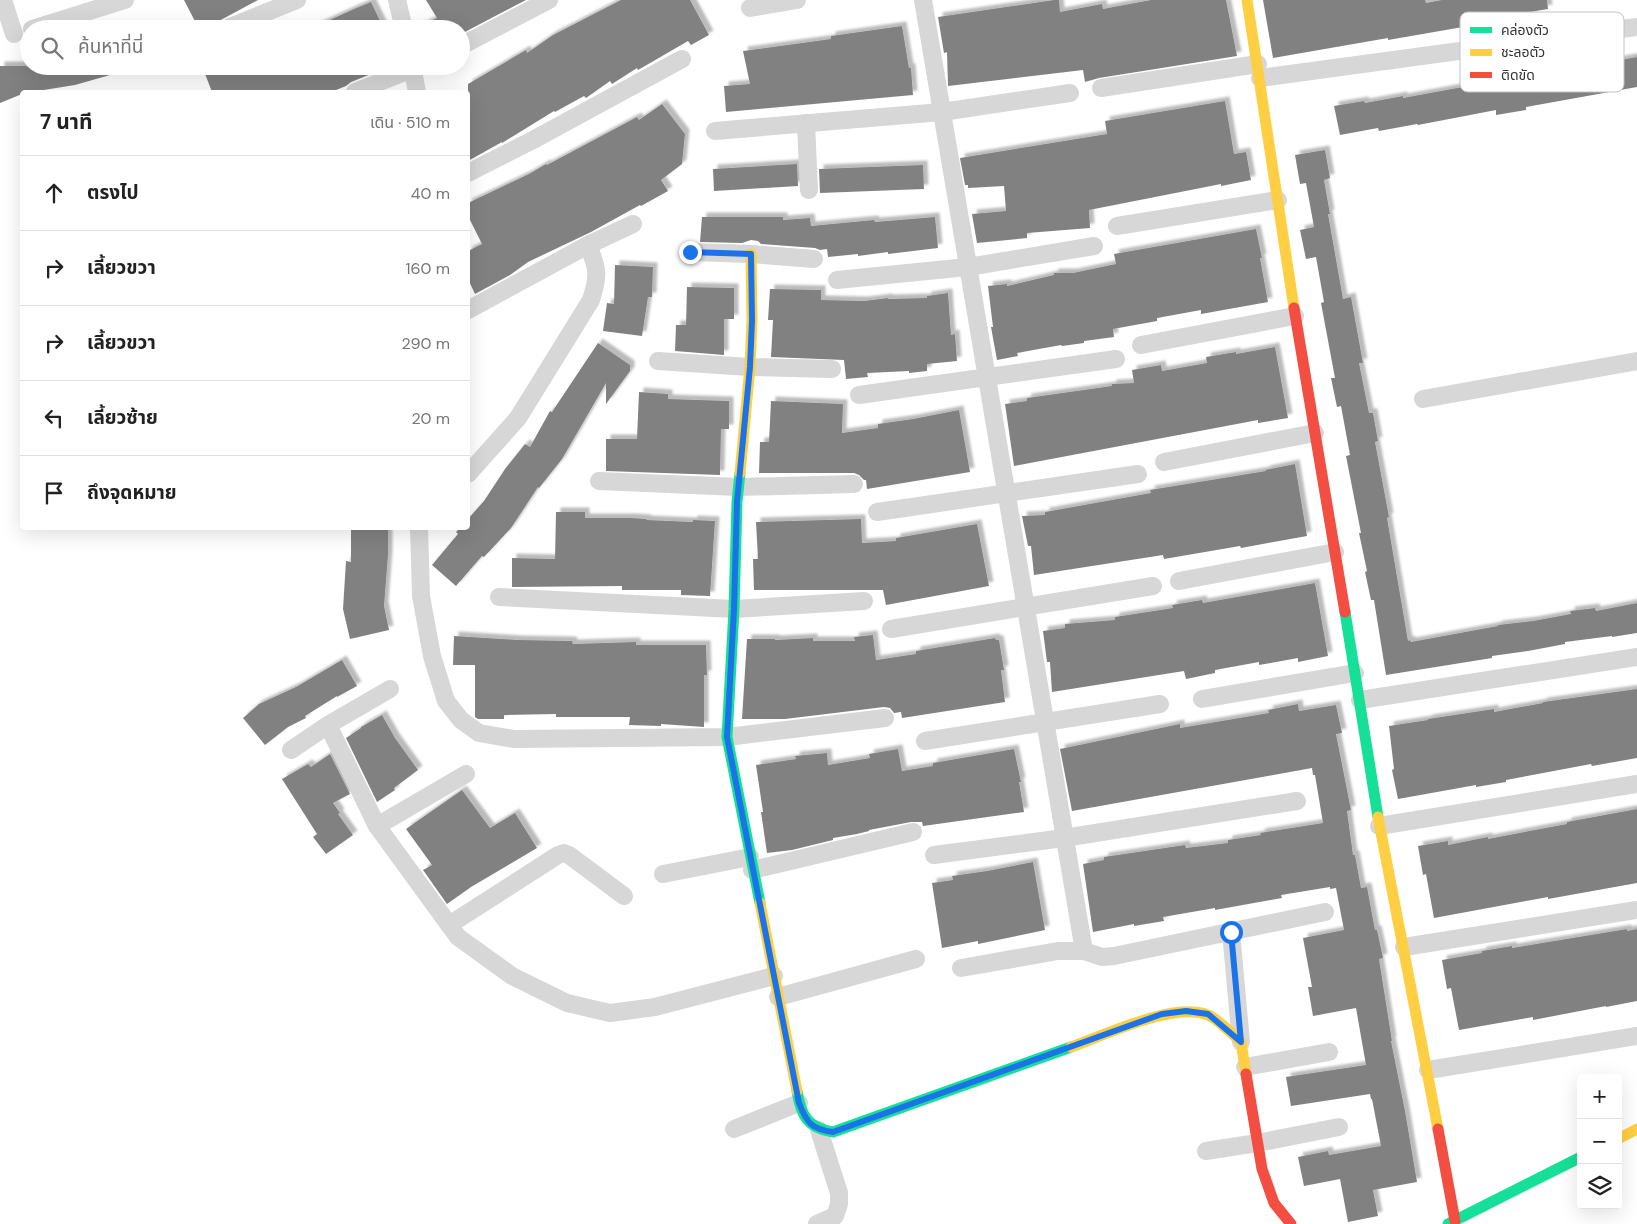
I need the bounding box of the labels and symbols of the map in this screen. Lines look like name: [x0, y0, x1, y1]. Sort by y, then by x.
legend: [1460, 12, 1624, 92]
text: คล่องตัว: [1501, 21, 1549, 39]
text: ชะลอตัว: [1501, 43, 1545, 61]
text: ติดขัด: [1501, 66, 1535, 84]
route end: [679, 241, 702, 264]
route start: [1220, 921, 1243, 944]

